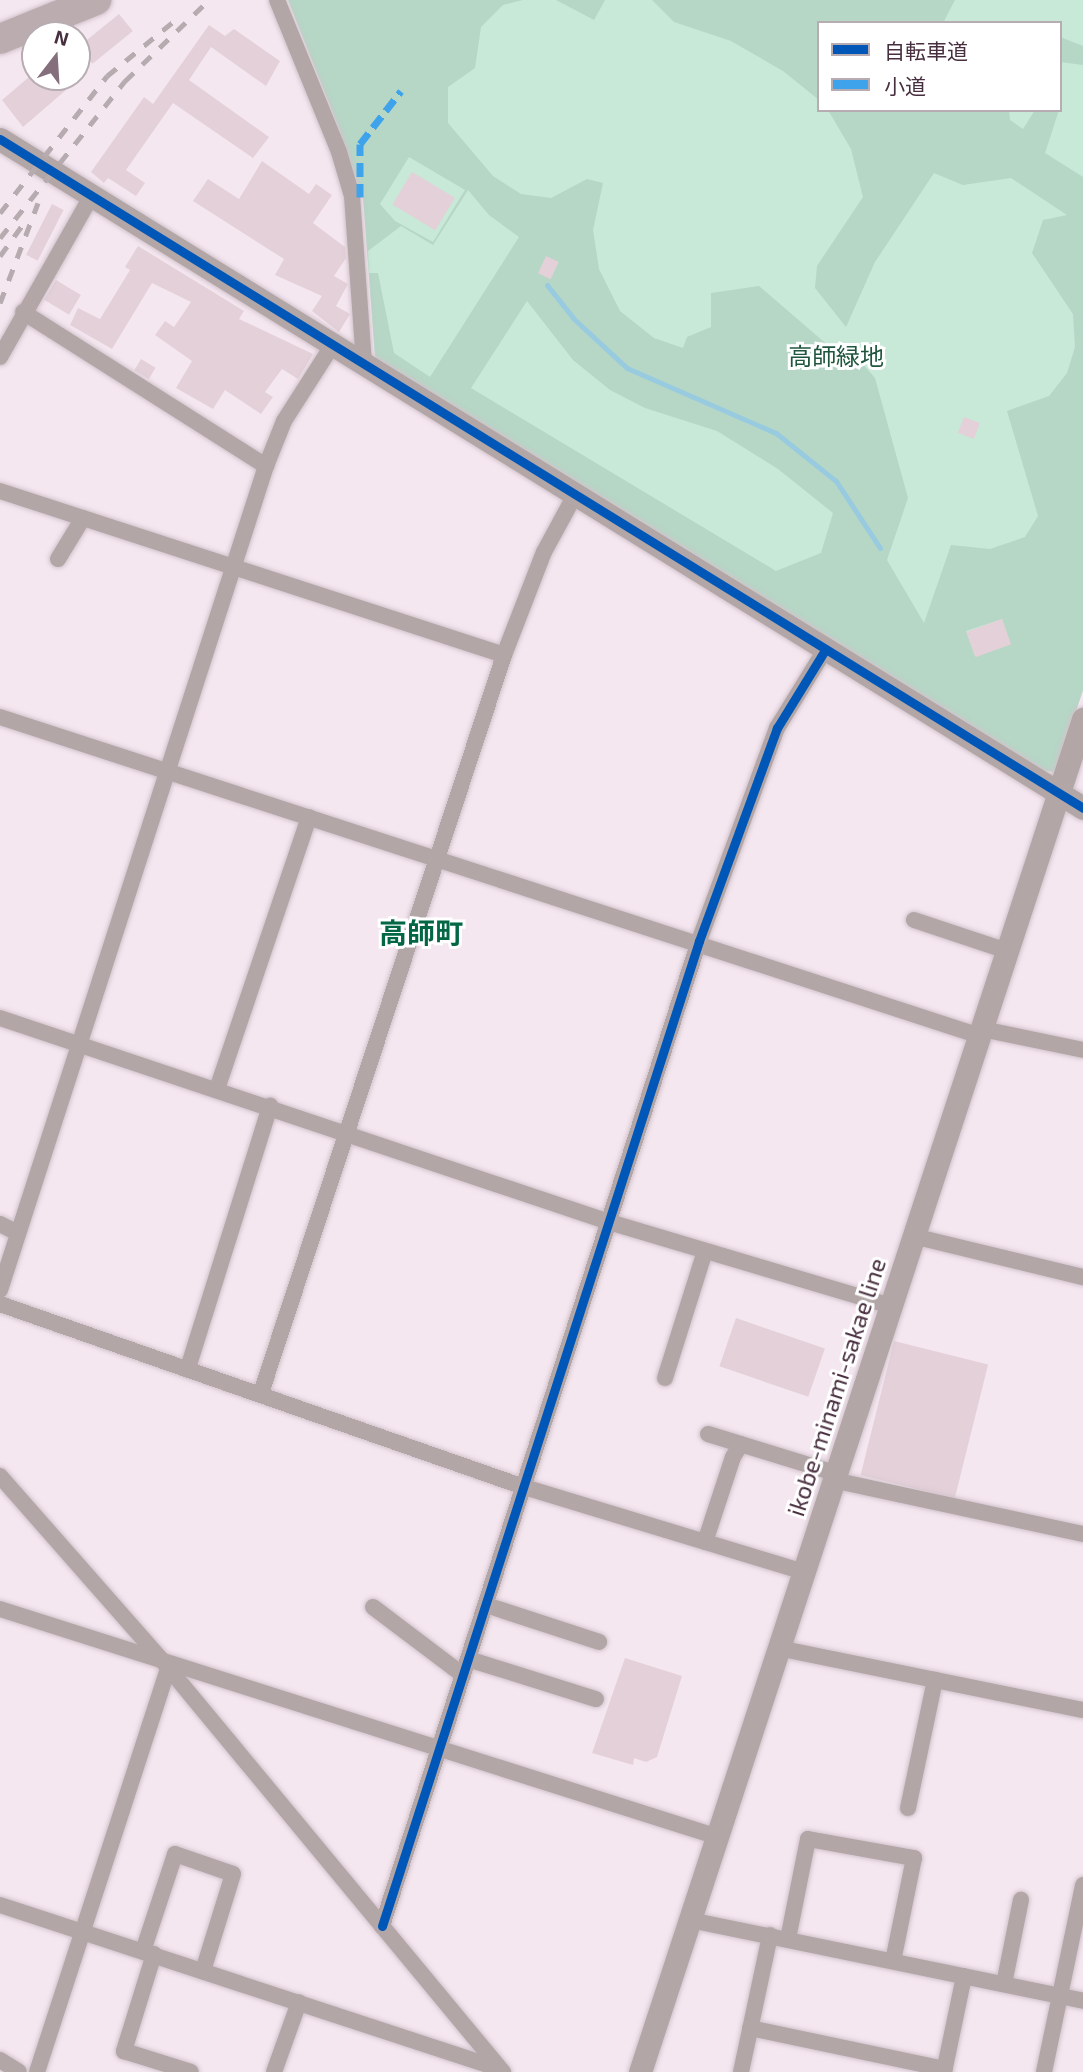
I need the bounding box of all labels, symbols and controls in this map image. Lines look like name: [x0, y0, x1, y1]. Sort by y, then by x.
north arrow: [21, 21, 91, 91]
legend: [817, 21, 1062, 112]
text: N: [52, 24, 72, 50]
text: 自転車道: [884, 38, 968, 63]
text: 小道: [884, 73, 926, 98]
park label: 高師緑地: [788, 342, 884, 370]
district label: 高師町: [379, 915, 463, 949]
street label: ikobe-minami-sakae line: [781, 1254, 891, 1520]

